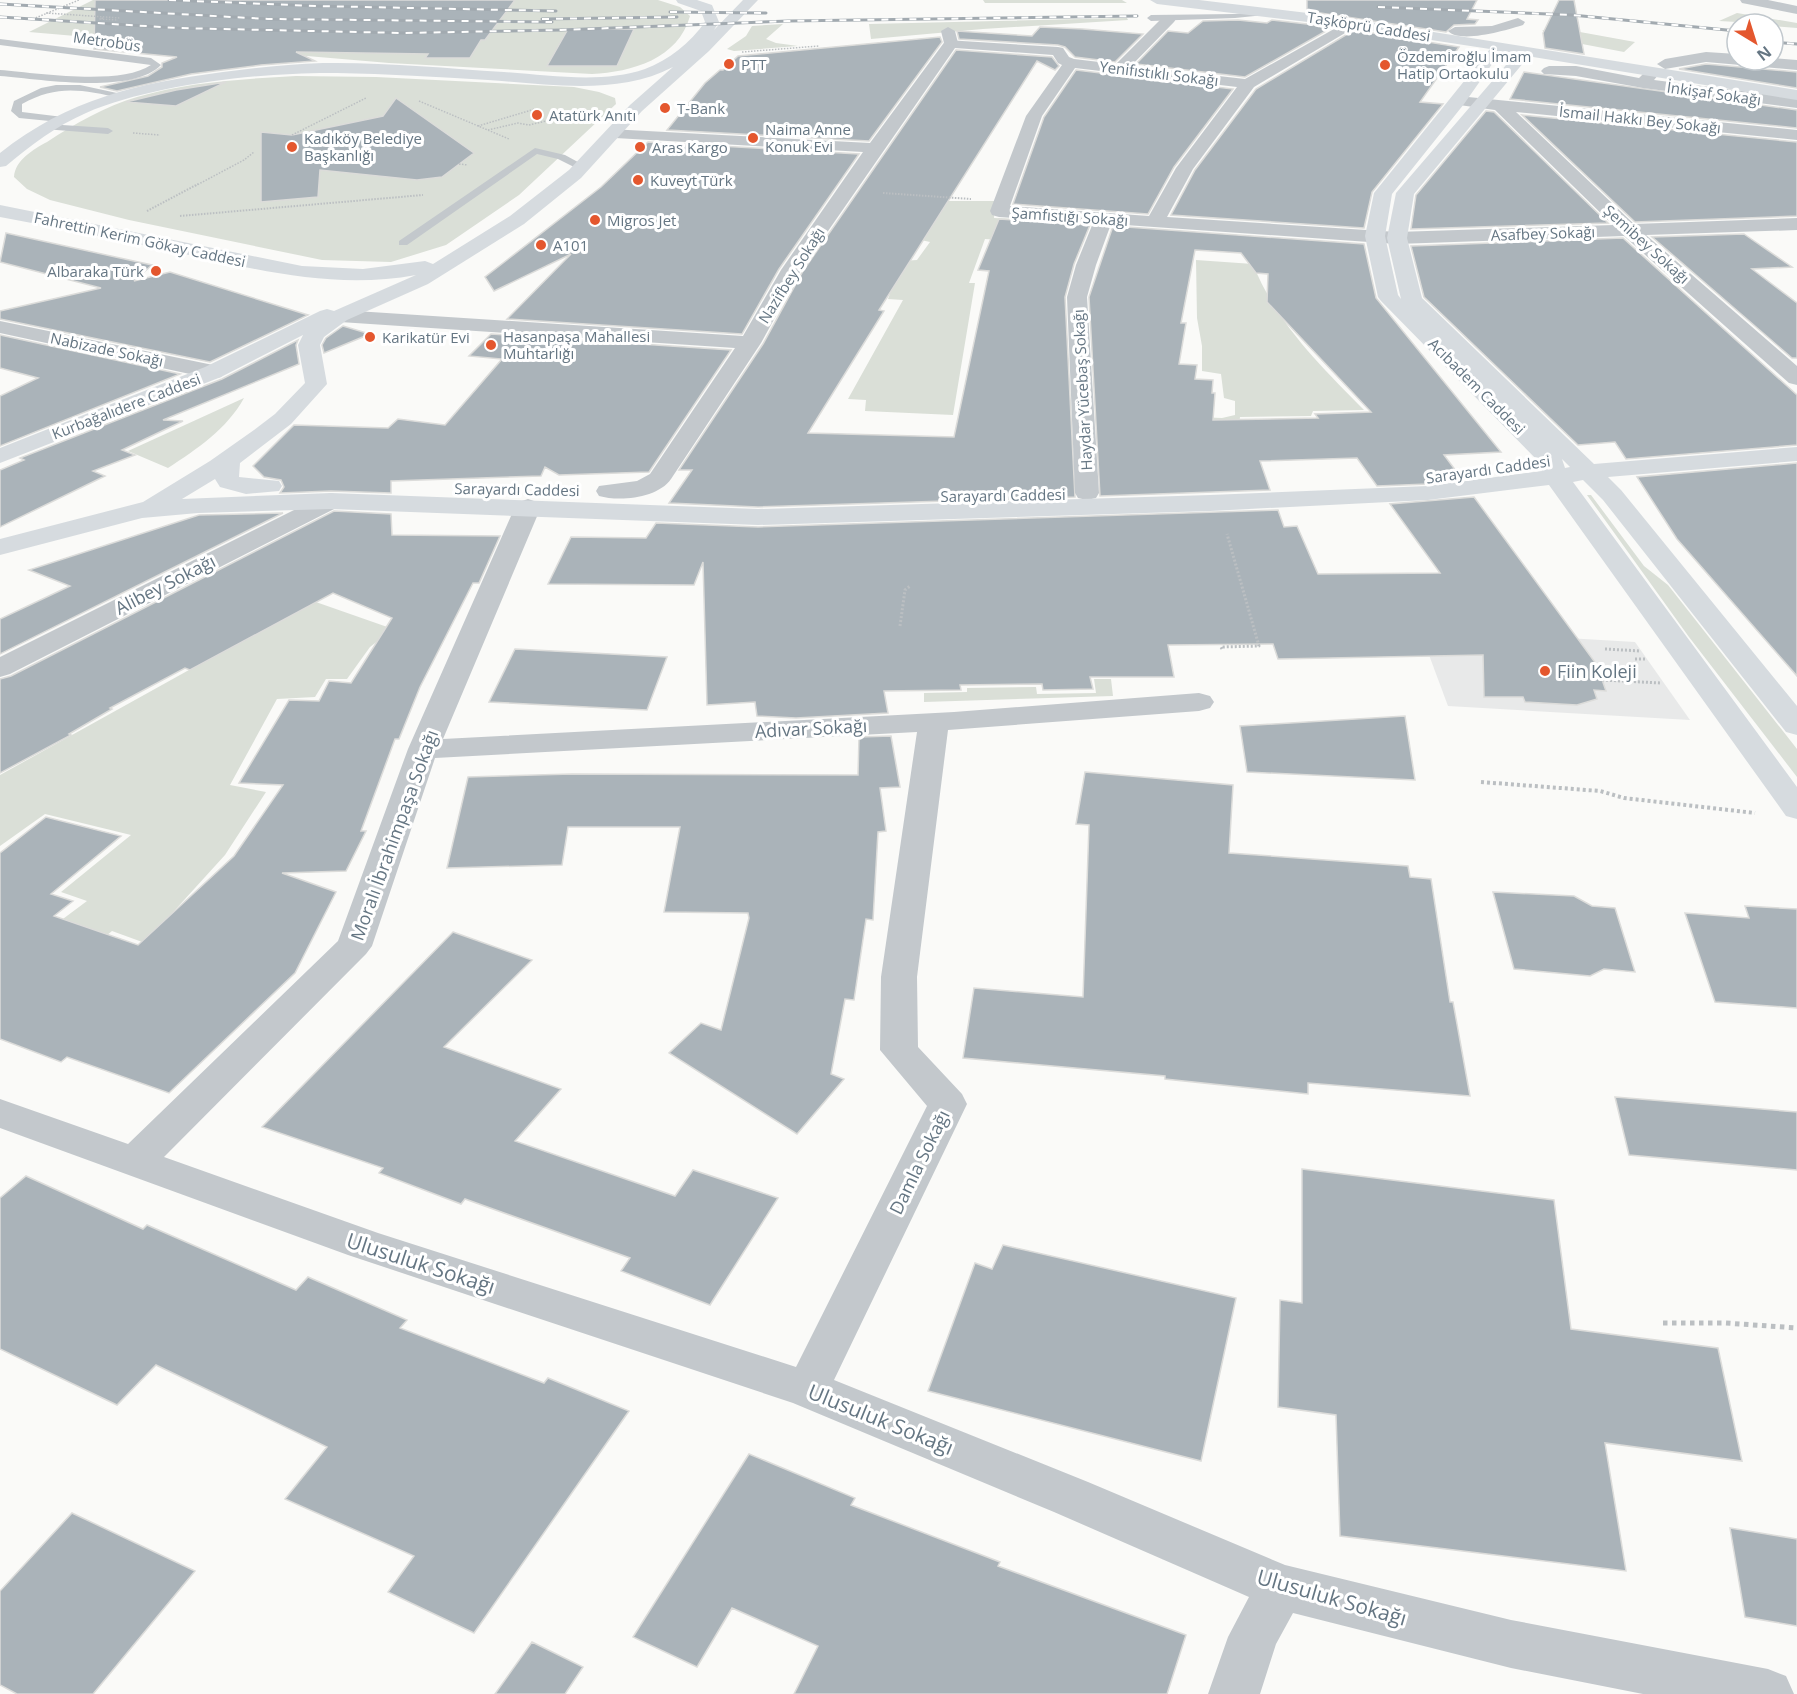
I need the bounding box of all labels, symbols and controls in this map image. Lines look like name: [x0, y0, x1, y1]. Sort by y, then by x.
street label: Taşköprü Caddesi: [1306, 6, 1432, 46]
north arrow: [1725, 12, 1785, 72]
street label: Metrobüs: [72, 26, 142, 56]
text: N: [1752, 41, 1776, 66]
place label: Özdemiroğlu İmam Hatip Ortaokulu: [1397, 46, 1531, 83]
place label: PTT: [741, 54, 767, 74]
street label: Yenifıstıklı Sokağı: [1098, 56, 1220, 90]
marker: PTT: [722, 57, 736, 71]
marker: Özdemiroğlu İmam Hatip Ortaokulu: [1378, 58, 1392, 72]
street label: İnkişaf Sokağı: [1666, 76, 1762, 110]
place label: T-Bank: [677, 98, 725, 118]
marker: T-Bank: [658, 101, 672, 115]
street label: İsmail Hakkı Bey Sokağı: [1558, 101, 1722, 137]
place label: Atatürk Anıtı: [549, 105, 636, 125]
marker: Atatürk Anıtı: [530, 108, 544, 122]
place label: Naima Anne Konuk Evi: [765, 119, 851, 156]
place label: Kadıköy Belediye Başkanlığı: [304, 128, 422, 165]
marker: Naima Anne Konuk Evi: [746, 131, 760, 145]
place label: Aras Kargo: [652, 137, 728, 157]
marker: Kadıköy Belediye Başkanlığı: [285, 140, 299, 154]
marker: Aras Kargo: [633, 140, 647, 154]
place label: Kuveyt Türk: [650, 170, 733, 190]
marker: Kuveyt Türk: [631, 173, 645, 187]
street label: Şemibey Sokağı: [1600, 200, 1694, 288]
street label: Şamfıstığı Sokağı: [1011, 202, 1129, 230]
street label: Fahrettin Kerim Gökay Caddesi: [32, 207, 248, 271]
place label: Migros Jet: [607, 210, 676, 230]
marker: Migros Jet: [588, 213, 602, 227]
street label: Asafbey Sokağı: [1490, 221, 1596, 245]
street label: Nazifbey Sokağı: [753, 223, 829, 327]
place label: A101: [553, 235, 588, 255]
marker: A101: [534, 238, 548, 252]
place label: Albaraka Türk: [47, 261, 144, 281]
marker: Albaraka Türk: [149, 264, 163, 278]
street label: Haydar Yücebaş Sokağı: [1068, 309, 1096, 471]
place label: Hasanpaşa Mahallesi Muhtarlığı: [503, 326, 650, 363]
street label: Nabizade Sokağı: [49, 327, 165, 371]
place label: Karikatür Evi: [382, 327, 470, 347]
marker: Karikatür Evi: [363, 330, 377, 344]
street label: Acıbadem Caddesi: [1424, 333, 1530, 439]
marker: Hasanpaşa Mahallesi Muhtarlığı: [484, 338, 498, 352]
street label: Kurbağalıdere Caddesi: [49, 368, 203, 444]
street label: Sarayardı Caddesi: [1425, 450, 1551, 488]
street label: Sarayardı Caddesi: [454, 478, 580, 500]
street label: Sarayardı Caddesi: [940, 484, 1066, 506]
street label: Alibey Sokağı: [111, 548, 219, 620]
place label: Fiin Koleji: [1557, 659, 1637, 683]
marker: Fiin Koleji: [1538, 664, 1552, 678]
street label: Adıvar Sokağı: [754, 713, 868, 743]
street label: Moralı İbrahimpaşa Sokağı: [345, 726, 443, 944]
street label: Damla Sokağı: [883, 1106, 955, 1218]
street label: Ulusuluk Sokağı: [343, 1226, 499, 1300]
street label: Ulusuluk Sokağı: [804, 1377, 958, 1461]
street label: Ulusuluk Sokağı: [1254, 1562, 1410, 1632]

